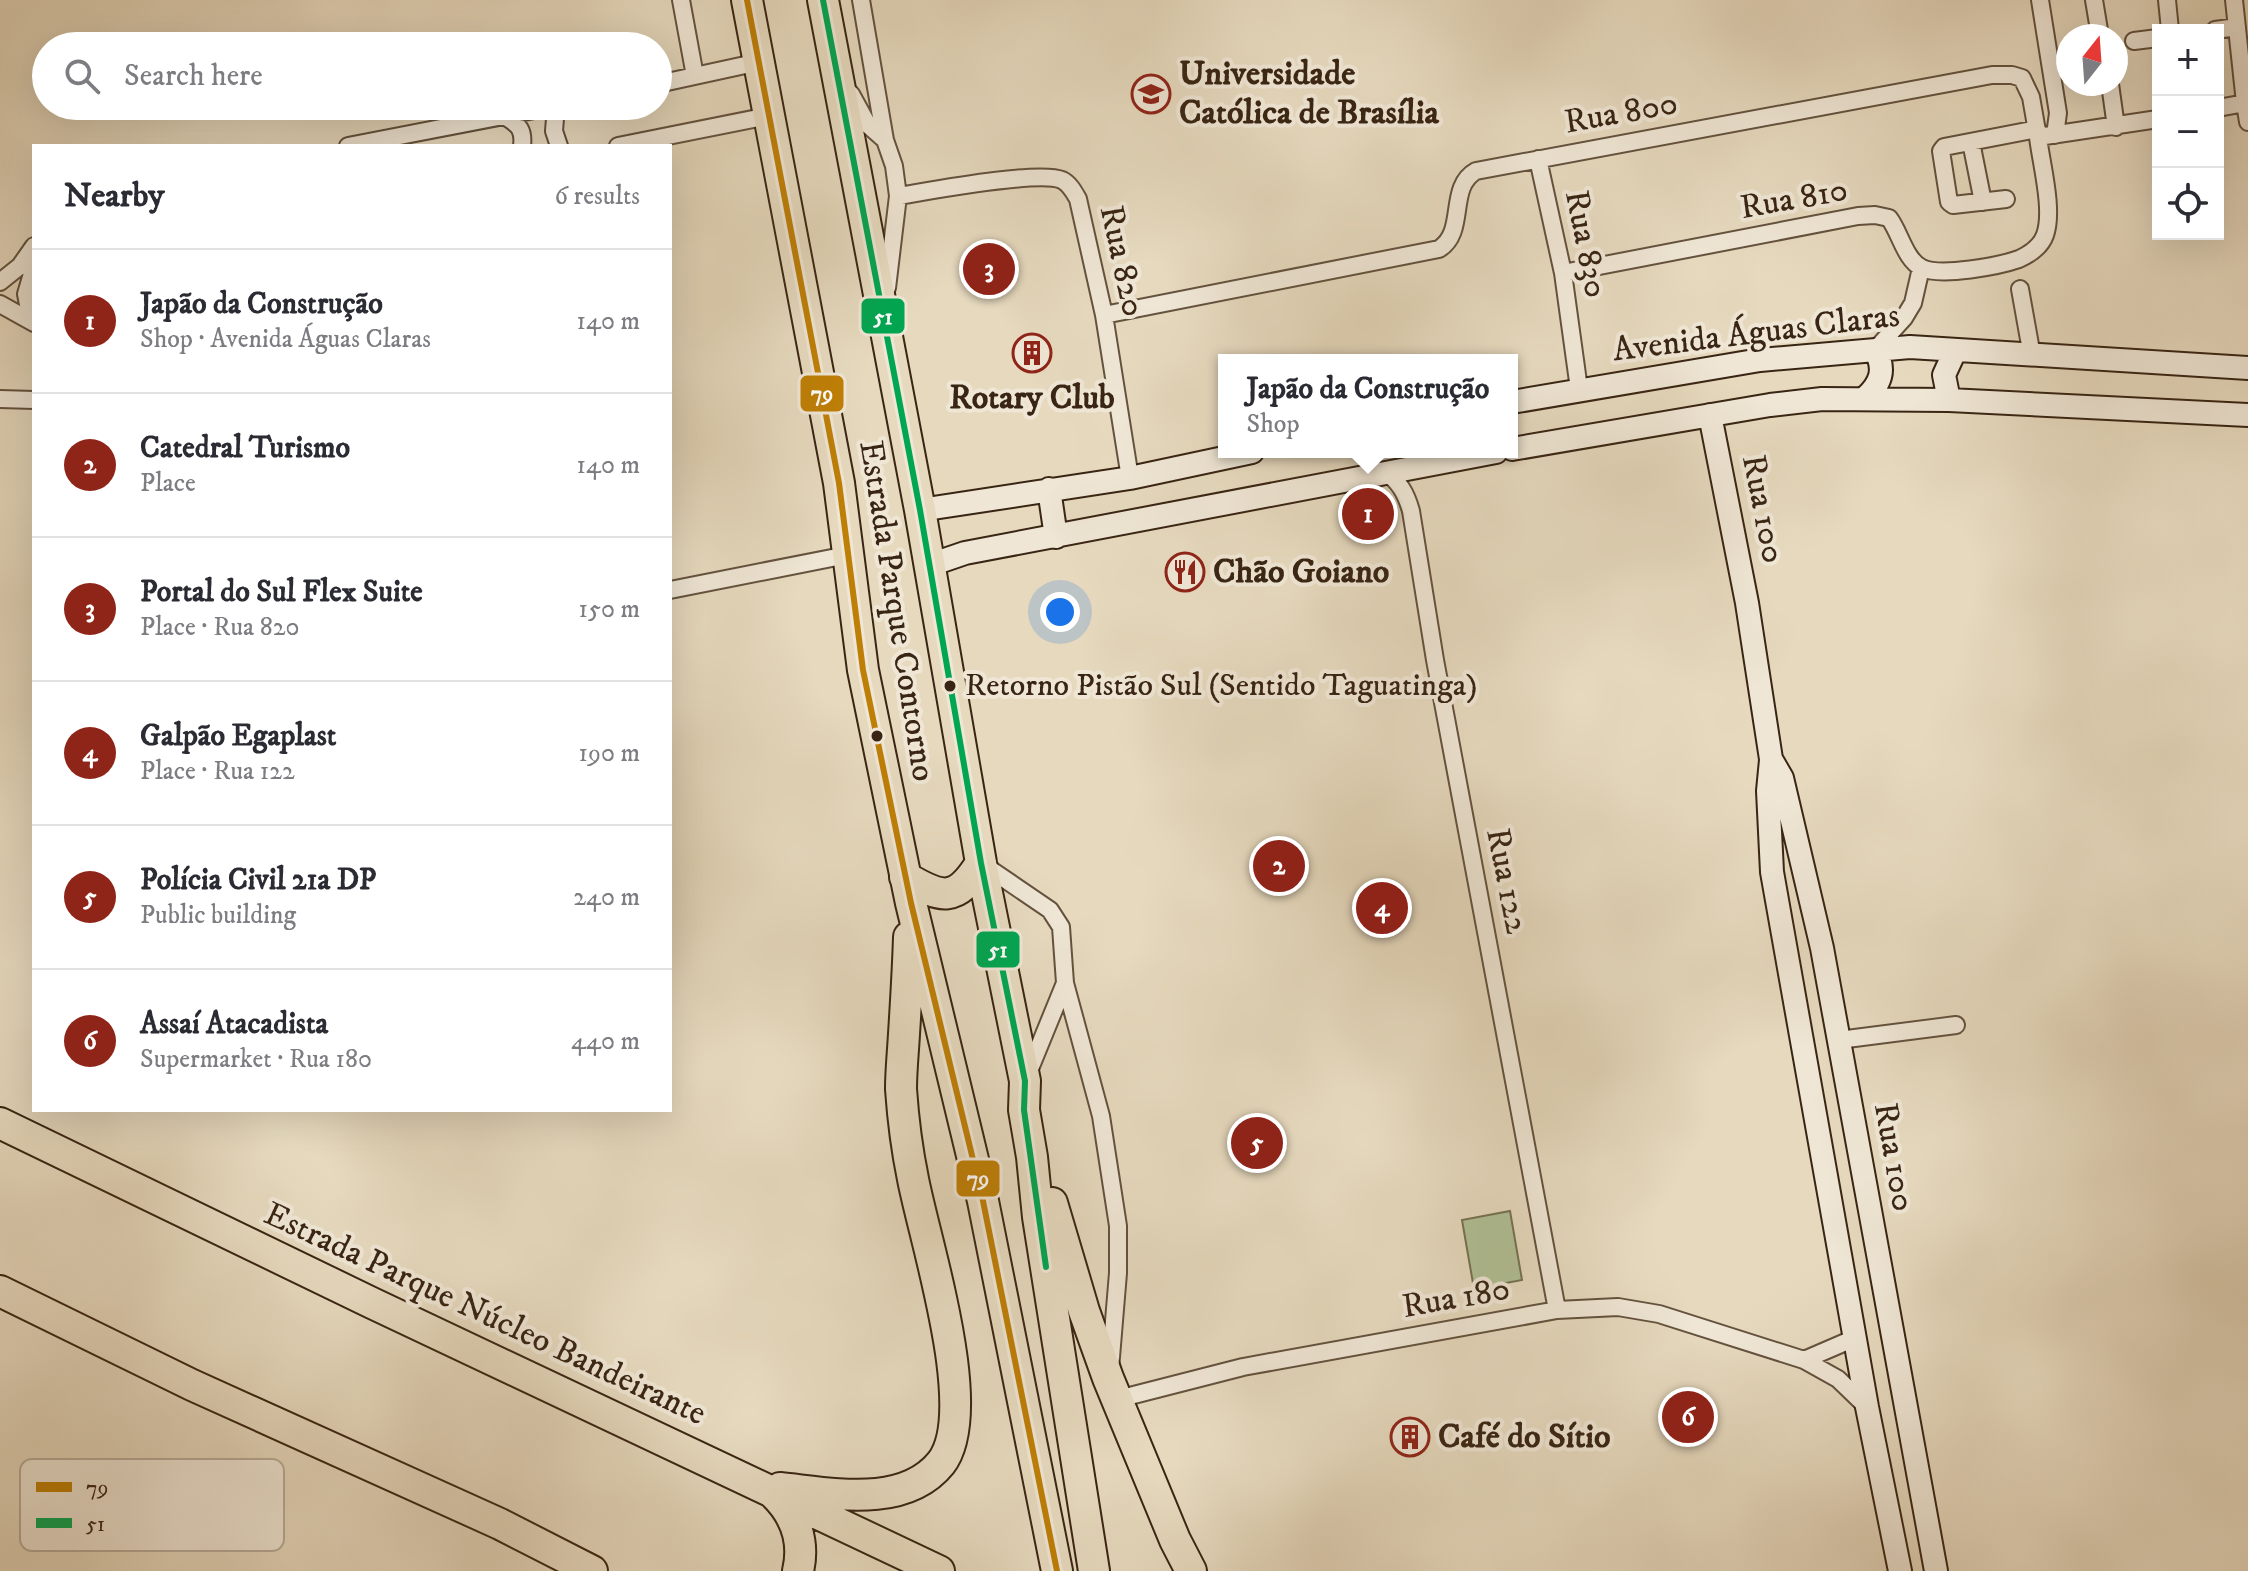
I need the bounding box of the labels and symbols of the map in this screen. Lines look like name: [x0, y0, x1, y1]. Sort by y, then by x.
north arrow: [2056, 24, 2128, 96]
place label: Universidade Católica de Brasília: [1179, 53, 1440, 134]
school or university icon: Universidade Católica de Brasília: [1130, 73, 1172, 115]
street label: Rua 800: [1561, 82, 1681, 144]
street label: Rua 810: [1737, 169, 1851, 229]
street label: Rua 830: [1555, 187, 1617, 301]
street label: Rua 820: [1090, 201, 1154, 321]
pin: 3: [963, 239, 1015, 299]
street label: Avenida Águas Claras: [1610, 295, 1902, 371]
line badge: 51: [860, 297, 906, 335]
text: 51: [872, 304, 893, 331]
building icon: Rotary Club: [1011, 332, 1053, 374]
line badge: 79: [799, 374, 845, 413]
place label: Rotary Club: [949, 377, 1115, 419]
text: 79: [811, 381, 833, 408]
street label: Estrada Parque Contorno: [849, 438, 945, 784]
street label: Rua 100: [1732, 451, 1794, 567]
pin: 1: [1342, 484, 1394, 544]
restaurant icon: Chão Goiano: [1164, 551, 1206, 593]
place label: Chão Goiano: [1213, 551, 1389, 593]
your location: [1040, 592, 1080, 632]
place label: Retorno Pistão Sul (Sentido Taguatinga): [965, 666, 1477, 706]
marker: Retorno Pistão Sul (Sentido Taguatinga): [942, 678, 958, 694]
unlabelled marker: [869, 728, 885, 744]
street label: Rua 122: [1476, 825, 1538, 938]
pin: 2: [1253, 836, 1305, 896]
pin: 4: [1356, 878, 1408, 938]
line badge: 51: [975, 930, 1021, 969]
text: 51: [987, 937, 1008, 964]
street label: Rua 100: [1864, 1099, 1924, 1215]
pin: 5: [1231, 1113, 1283, 1173]
line badge: 79: [955, 1159, 1001, 1198]
text: 79: [967, 1166, 989, 1193]
street label: Estrada Parque Núcleo Bandeirante: [257, 1193, 713, 1435]
street label: Rua 180: [1399, 1268, 1513, 1328]
pin: 6: [1662, 1387, 1714, 1447]
building icon: Café do Sítio: [1389, 1416, 1431, 1458]
place label: Café do Sítio: [1438, 1416, 1611, 1458]
legend: [20, 1459, 284, 1551]
text: 79: [86, 1475, 109, 1502]
text: 51: [86, 1511, 105, 1538]

